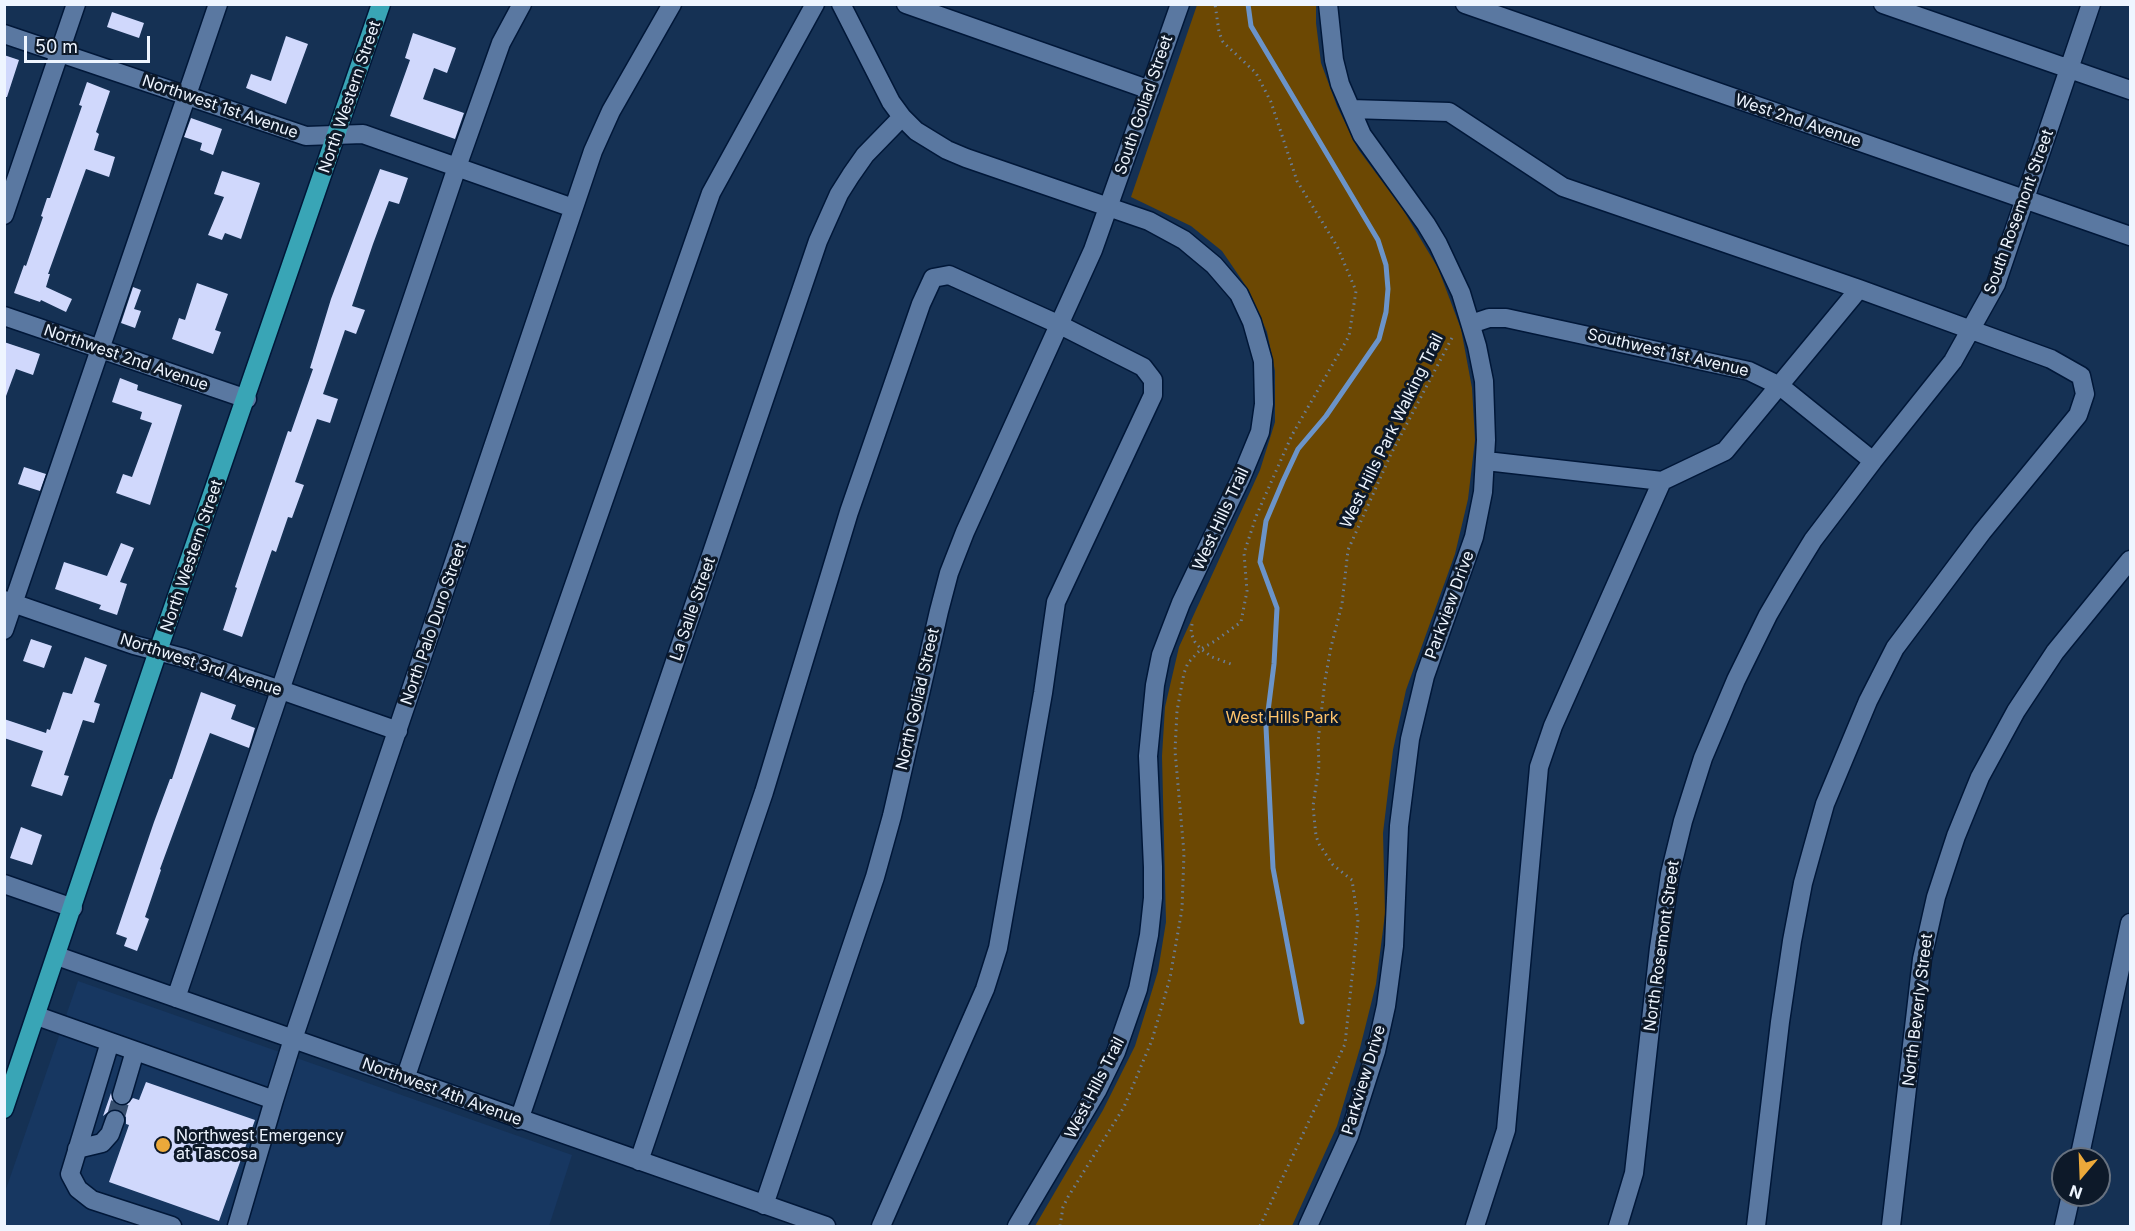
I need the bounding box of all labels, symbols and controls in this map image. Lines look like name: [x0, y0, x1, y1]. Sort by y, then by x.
street label: North Western Street: [315, 18, 385, 176]
scale bar: [27, 24, 153, 62]
street label: South Goliad Street: [1111, 33, 1177, 177]
text: 50 m: [35, 36, 78, 57]
street label: Northwest 1st Avenue: [139, 71, 301, 143]
street label: West 2nd Avenue: [1732, 90, 1864, 152]
street label: South Rosemont Street: [1980, 127, 2058, 297]
street label: Northwest 2nd Avenue: [41, 321, 211, 395]
street label: Southwest 1st Avenue: [1585, 325, 1751, 381]
street label: West Hills Park Walking Trail: [1336, 331, 1448, 531]
street label: West Hills Trail: [1189, 465, 1253, 573]
street label: North Western Street: [157, 477, 227, 635]
street label: North Palo Duro Street: [397, 540, 471, 708]
street label: Parkview Drive: [1422, 548, 1478, 662]
street label: La Salle Street: [666, 555, 720, 663]
street label: North Goliad Street: [892, 626, 944, 772]
street label: Northwest 3rd Avenue: [118, 630, 284, 700]
park label: West Hills Park: [1225, 708, 1339, 728]
street label: North Rosemont Street: [1640, 859, 1684, 1033]
street label: North Beverly Street: [1899, 933, 1937, 1087]
street label: Parkview Drive: [1338, 1023, 1390, 1137]
street label: West Hills Trail: [1061, 1034, 1129, 1142]
street label: Northwest 4th Avenue: [359, 1054, 525, 1130]
place label: Northwest Emergency at Tascosa: [176, 1126, 344, 1164]
marker: Northwest Emergency at Tascosa: [154, 1136, 172, 1154]
north arrow: [2051, 1147, 2111, 1207]
text: N: [2067, 1181, 2085, 1204]

